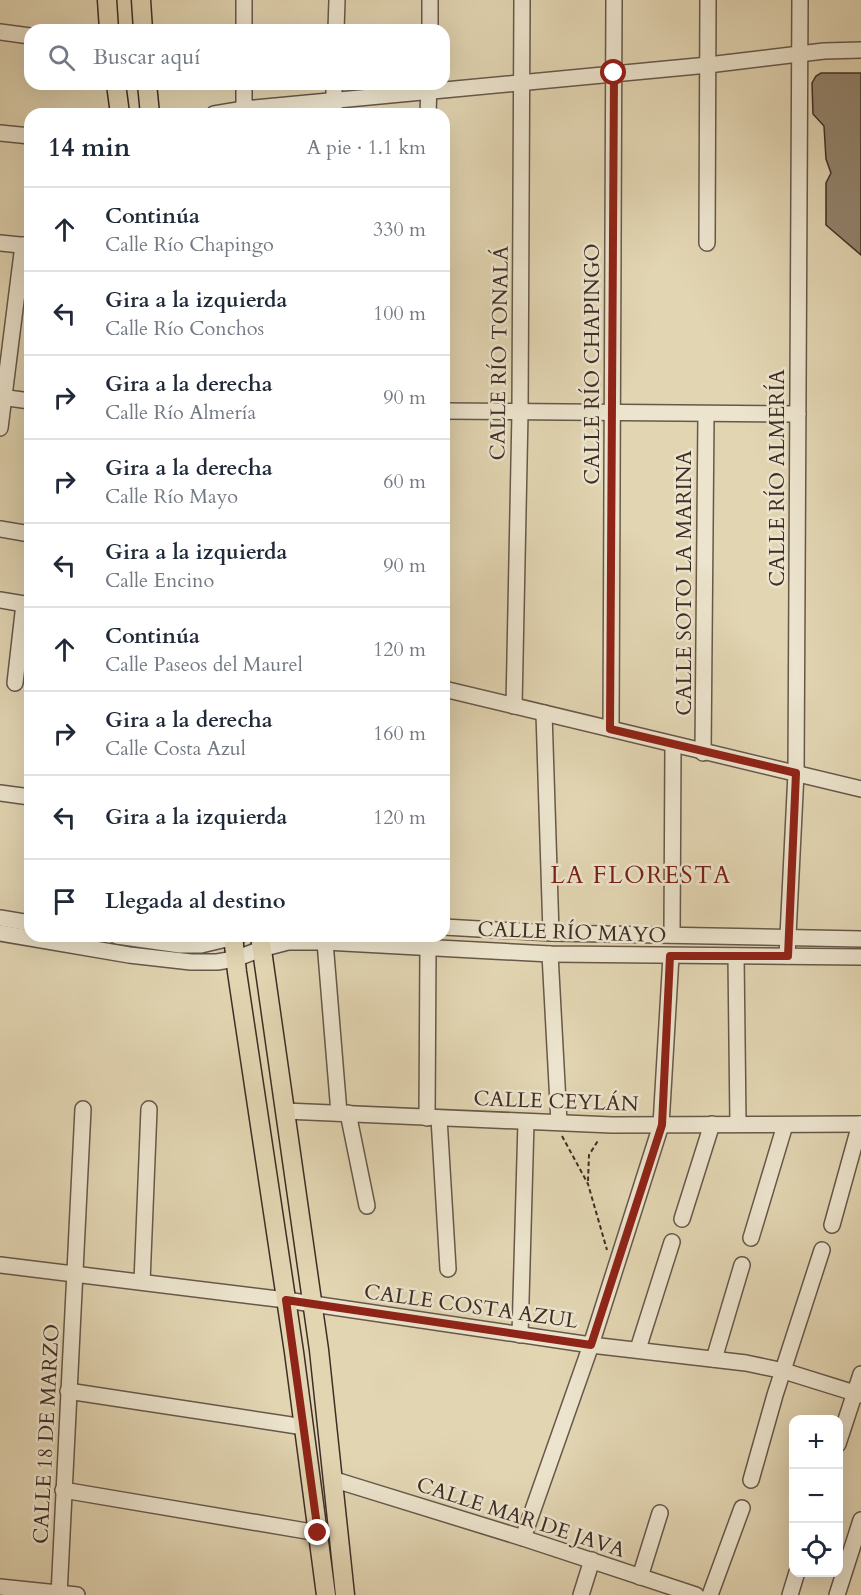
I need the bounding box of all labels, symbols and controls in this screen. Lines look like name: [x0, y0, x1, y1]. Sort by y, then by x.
search box: [24, 24, 450, 90]
icon: search: [45, 41, 78, 74]
text: Buscar aquí: [93, 42, 200, 72]
route start: [600, 59, 626, 85]
text: 14 min: [48, 130, 131, 165]
text: A pie · 1.1 km: [307, 134, 426, 161]
text: Continúa: [105, 201, 200, 231]
icon: ahead: [48, 213, 81, 246]
text: 330 m: [373, 216, 426, 243]
text: Calle Río Chapingo: [105, 231, 274, 258]
street label: CALLE RÍO CHAPINGO: [578, 243, 607, 485]
street label: CALLE RÍO TONALÁ: [483, 245, 516, 461]
text: Gira a la izquierda: [105, 285, 288, 315]
icon: left: [48, 297, 81, 330]
text: 100 m: [373, 300, 426, 327]
text: Calle Río Conchos: [105, 315, 264, 342]
text: Gira a la derecha: [105, 369, 273, 399]
street label: CALLE RÍO ALMERÍA: [763, 369, 792, 587]
icon: right: [48, 381, 81, 414]
text: 90 m: [383, 384, 426, 411]
text: Calle Río Almería: [105, 399, 256, 426]
street label: CALLE SOTO LA MARINA: [670, 450, 699, 716]
text: Gira a la derecha: [105, 453, 273, 483]
icon: right: [48, 465, 81, 498]
text: 60 m: [383, 468, 426, 495]
text: Calle Río Mayo: [105, 483, 238, 510]
text: Gira a la izquierda: [105, 537, 288, 567]
icon: left: [48, 549, 81, 582]
text: 90 m: [383, 552, 426, 579]
text: Calle Encino: [105, 567, 214, 594]
text: Continúa: [105, 621, 200, 651]
icon: ahead: [48, 633, 81, 666]
text: 120 m: [373, 636, 426, 663]
text: Calle Paseos del Maurel: [105, 651, 303, 678]
text: Gira a la derecha: [105, 705, 273, 735]
icon: right: [48, 717, 81, 750]
text: 160 m: [373, 720, 426, 747]
text: Calle Costa Azul: [105, 735, 246, 762]
icon: left: [48, 801, 81, 834]
text: Gira a la izquierda: [105, 802, 288, 832]
text: 120 m: [373, 804, 426, 831]
district label: LA FLORESTA: [550, 859, 732, 892]
icon: arrive: [48, 885, 81, 918]
text: Llegada al destino: [105, 886, 286, 916]
street label: CALLE RÍO MAYO: [477, 915, 667, 950]
street label: CALLE CEYLÁN: [473, 1084, 639, 1119]
street label: CALLE COSTA AZUL: [362, 1277, 580, 1336]
street label: CALLE 18 DE MARZO: [26, 1323, 67, 1545]
map controls: [789, 1415, 843, 1577]
button: +: [789, 1415, 843, 1469]
button: −: [789, 1469, 843, 1523]
street label: CALLE MAR DE JAVA: [413, 1470, 629, 1565]
route end: [304, 1519, 330, 1545]
button: locate: [789, 1523, 843, 1577]

